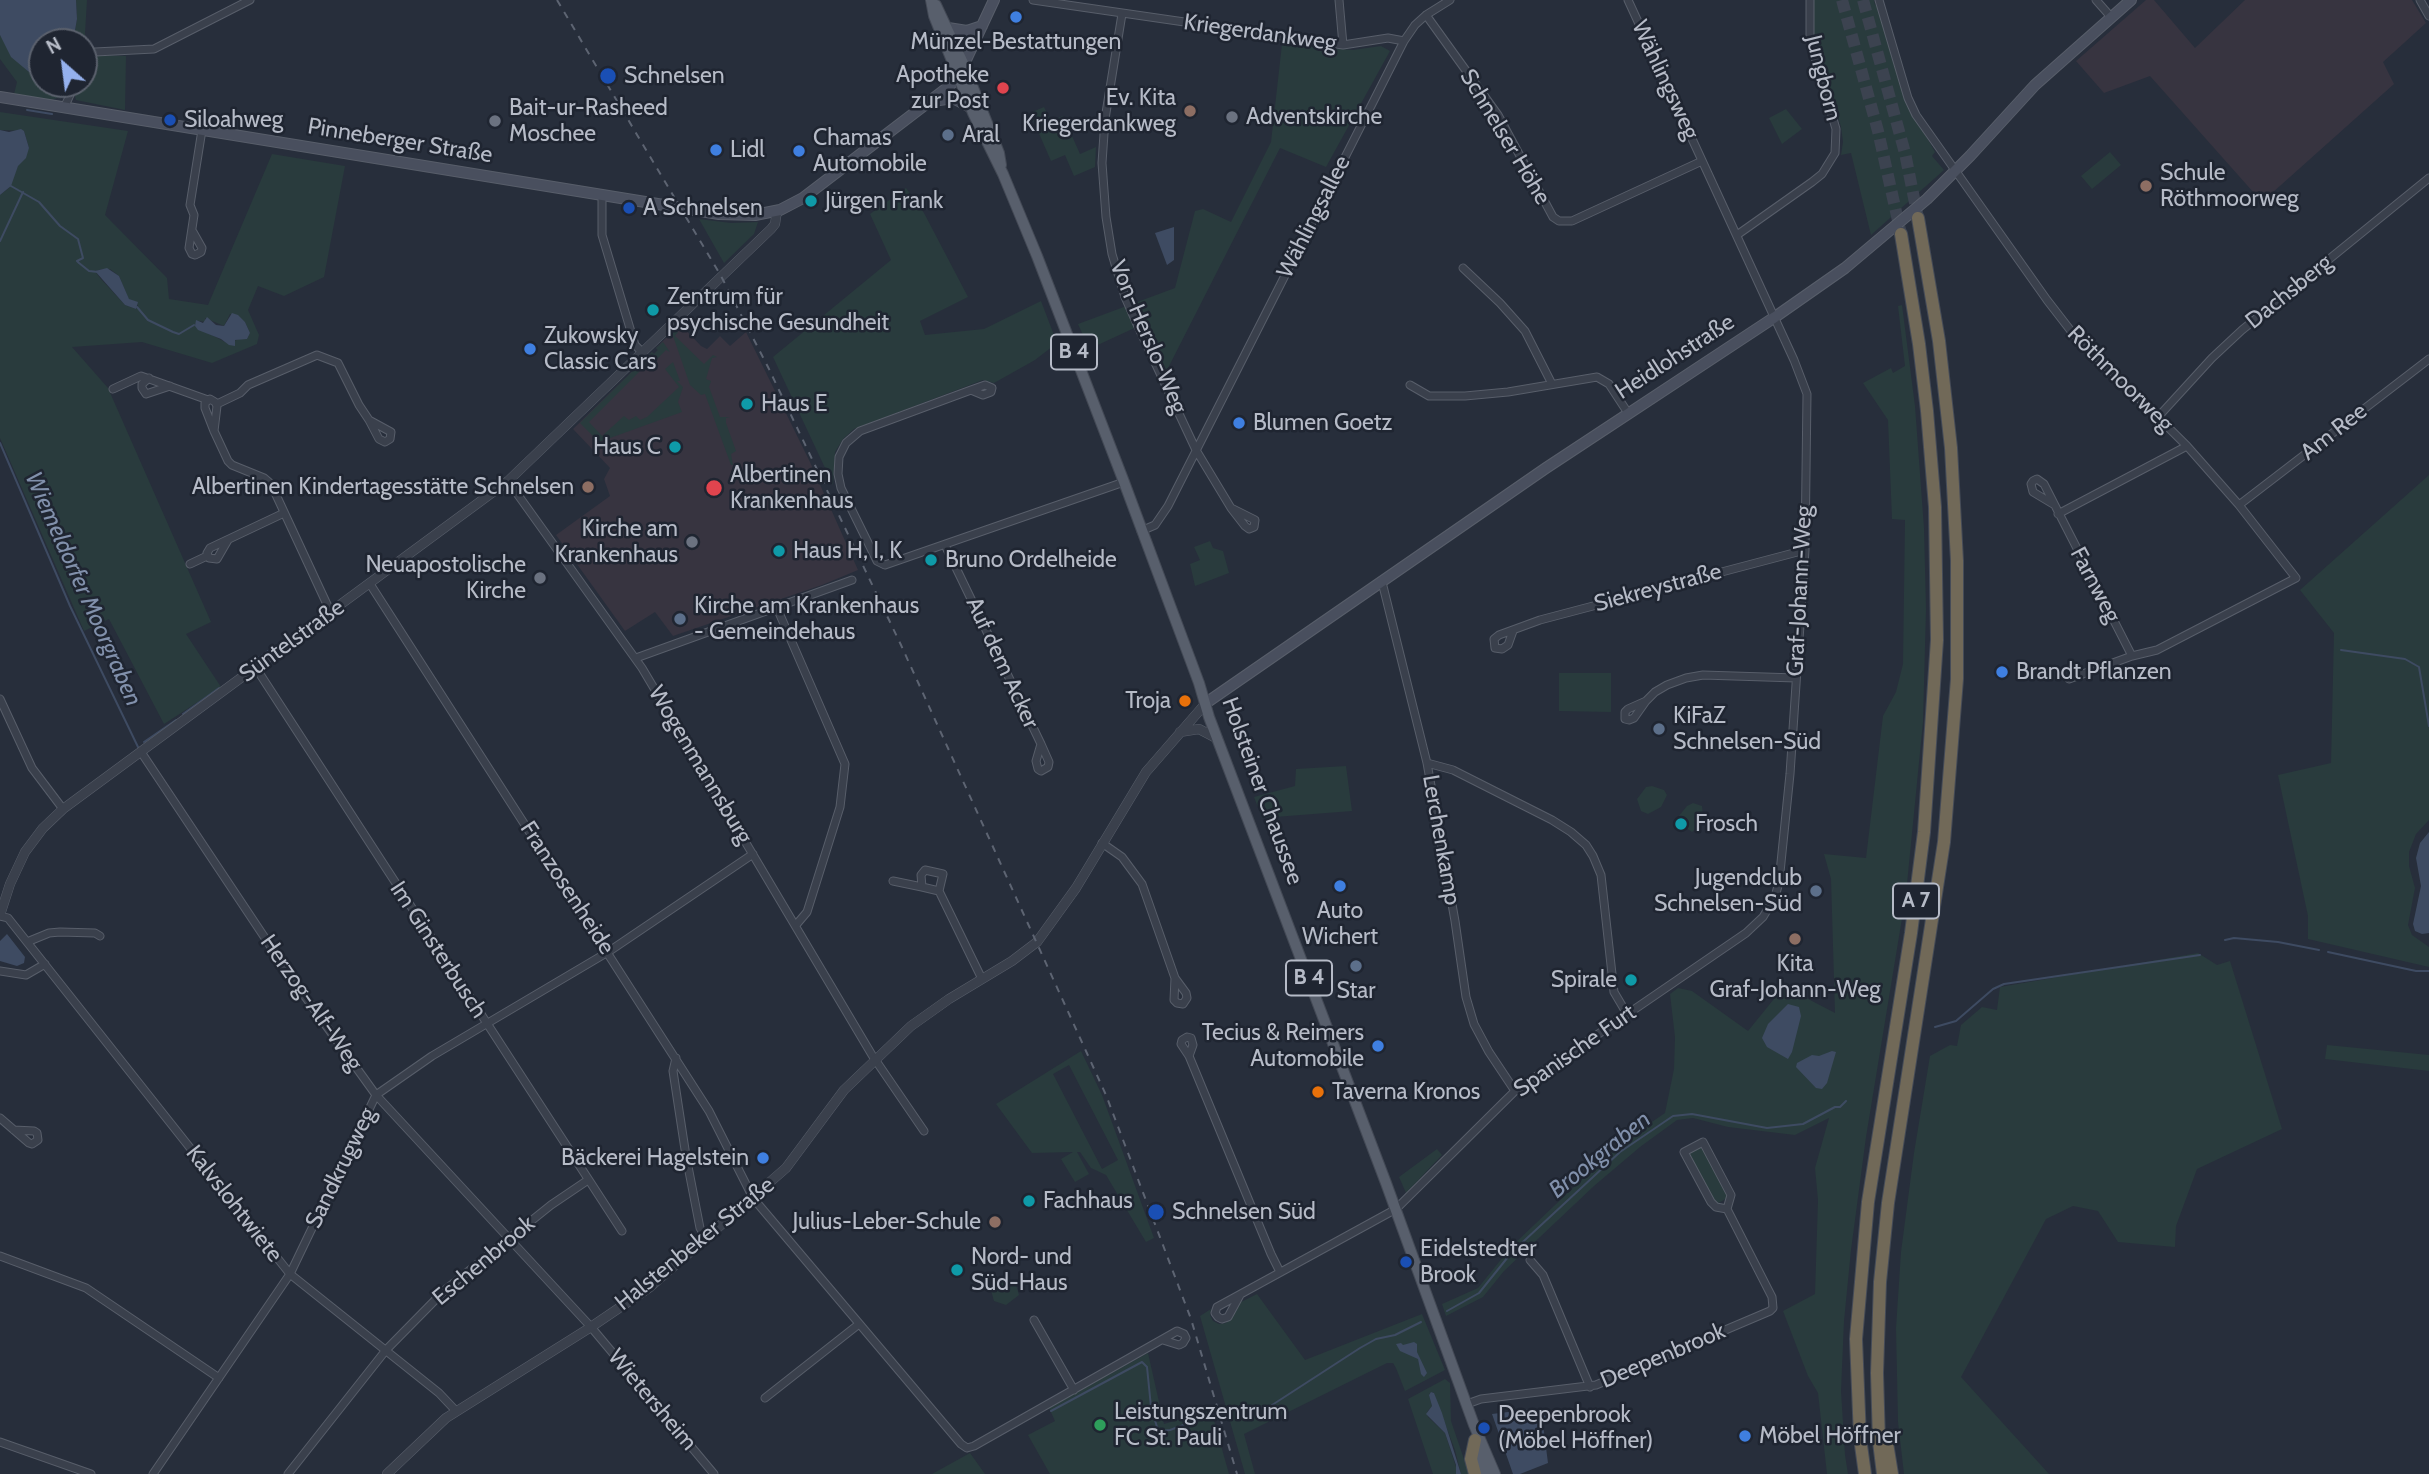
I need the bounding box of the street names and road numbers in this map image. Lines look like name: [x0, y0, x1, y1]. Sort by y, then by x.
street label: Kriegerdankweg: [1182, 9, 1338, 57]
street label: Wählingsweg: [1625, 16, 1705, 144]
street label: Jungborn: [1799, 32, 1847, 124]
street label: Schnelser Höhe: [1454, 64, 1556, 210]
street label: Pinneberger Straße: [306, 113, 494, 169]
street label: Wählingsallee: [1271, 151, 1357, 283]
street label: Dachsberg: [2240, 249, 2338, 335]
street label: Von-Herslo-Weg: [1103, 256, 1193, 418]
street label: Heidlohstraße: [1610, 308, 1740, 406]
street label: Röthmoorweg: [2061, 320, 2179, 438]
road number: B 4: [1051, 334, 1097, 370]
street label: Am Ree: [2295, 398, 2373, 466]
street label: Graf-Johann-Weg: [1782, 505, 1818, 677]
street label: Farnweg: [2064, 543, 2126, 627]
street label: Siekreystraße: [1591, 558, 1725, 618]
street label: Auf dem Acker: [960, 593, 1044, 733]
street label: Süntelstraße: [234, 594, 350, 688]
street label: Wogenmannsburg: [642, 681, 758, 849]
street label: Holsteiner Chaussee: [1215, 694, 1309, 888]
street label: Lerchenkamp: [1416, 773, 1466, 907]
street label: Franzosenheide: [514, 816, 620, 960]
street label: Im Ginsterbusch: [384, 876, 492, 1024]
road number: A 7: [1893, 884, 1939, 918]
street label: Herzog-Alf-Weg: [254, 930, 368, 1076]
road number: B 4: [1286, 960, 1332, 996]
street label: Spanische Furt: [1509, 999, 1641, 1103]
street label: Sandkrugweg: [300, 1103, 382, 1233]
street label: Kalvslohtwiete: [180, 1140, 288, 1268]
street label: Halstenbeker Straße: [610, 1171, 780, 1317]
street label: Eschenbrook: [427, 1210, 541, 1312]
street label: Deepenbrook: [1596, 1317, 1730, 1395]
street label: Wietersheim: [602, 1344, 702, 1456]

